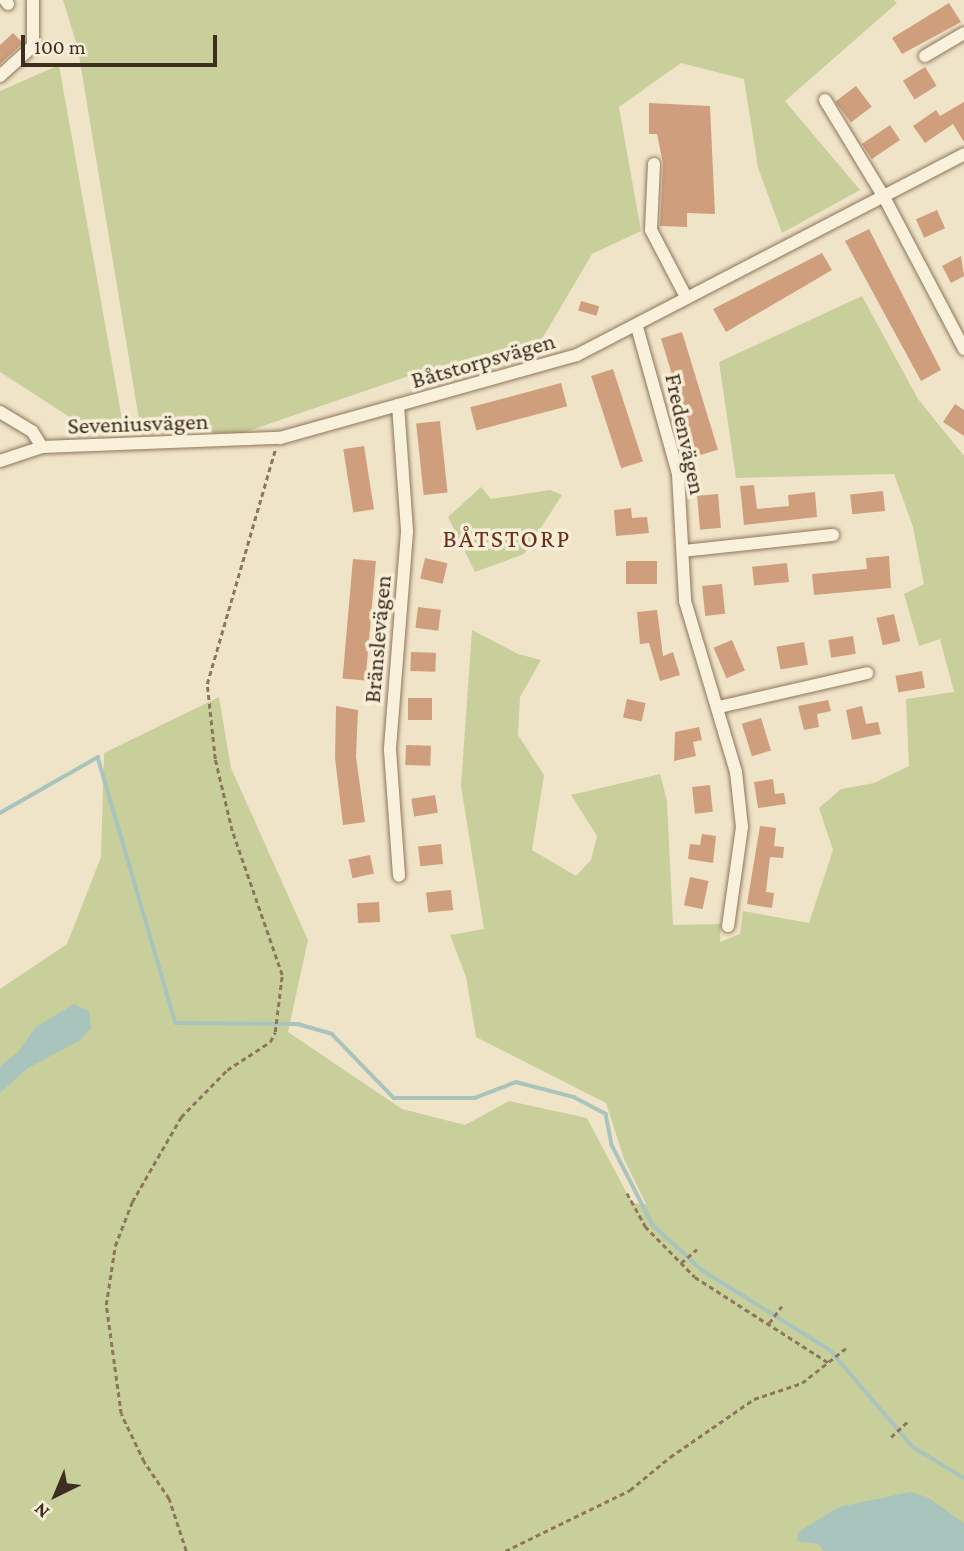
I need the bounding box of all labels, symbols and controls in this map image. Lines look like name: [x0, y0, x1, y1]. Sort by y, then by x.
scale bar: [24, 21, 220, 65]
text: 100 m: [34, 35, 86, 59]
street label: Båtstorpsvägen: [408, 326, 558, 394]
street label: Fredenvägen: [659, 371, 713, 497]
street label: Seveniusvägen: [67, 406, 209, 440]
district label: BÅTSTORP: [444, 523, 570, 555]
street label: Bränslevägen: [357, 574, 397, 704]
north arrow: [21, 1460, 91, 1530]
text: N: [29, 1499, 53, 1523]

